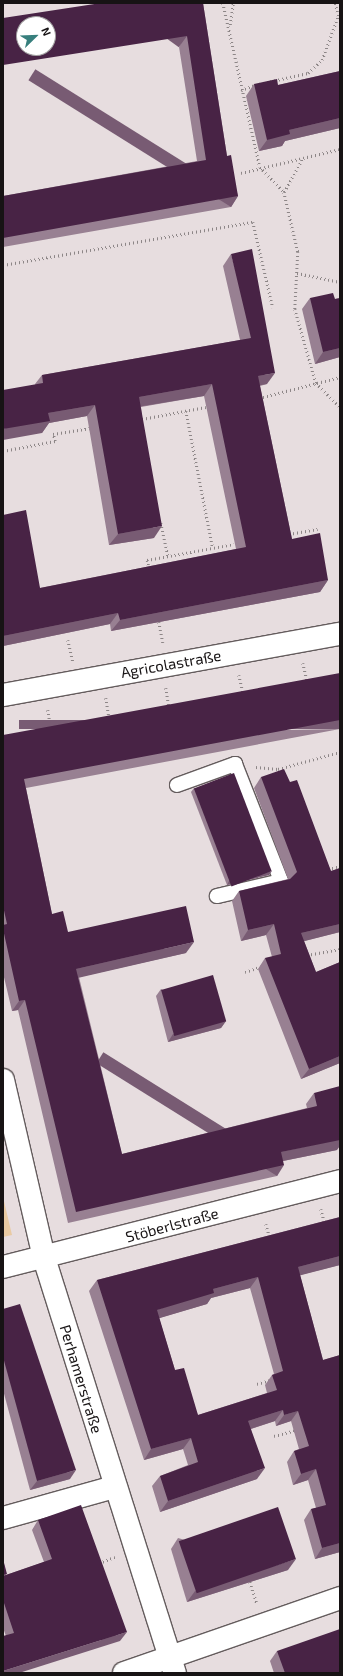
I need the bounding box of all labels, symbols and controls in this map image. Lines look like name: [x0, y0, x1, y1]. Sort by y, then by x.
north arrow: [16, 16, 56, 56]
text: N: [39, 25, 54, 38]
street label: Agricolastraße: [119, 646, 223, 682]
street label: Stöberlstraße: [124, 1204, 220, 1246]
street label: Perhamerstraße: [56, 1322, 106, 1436]

